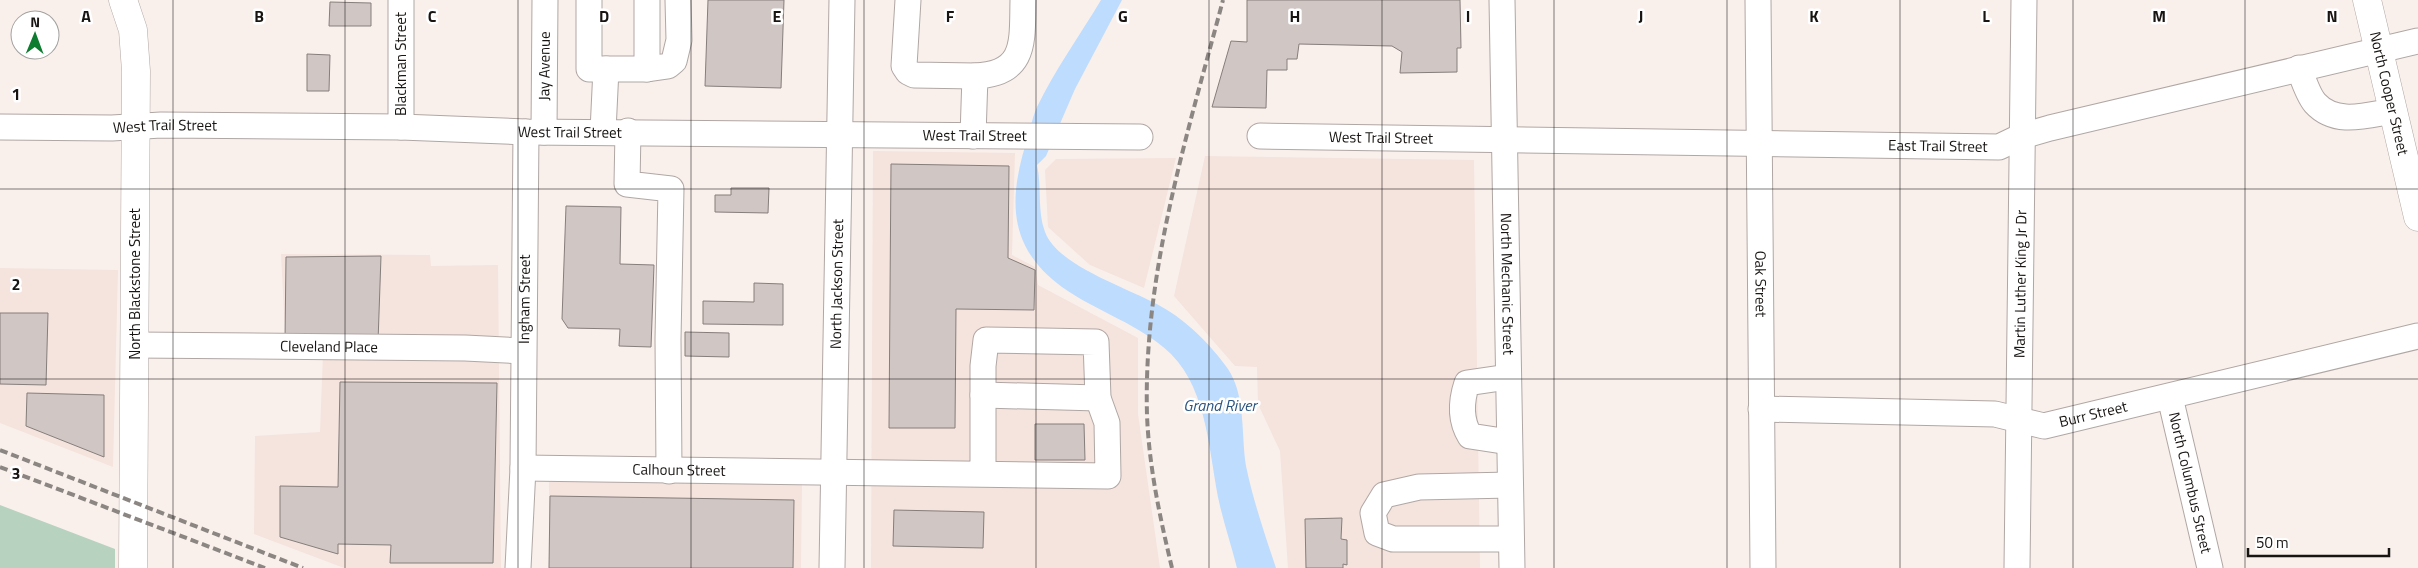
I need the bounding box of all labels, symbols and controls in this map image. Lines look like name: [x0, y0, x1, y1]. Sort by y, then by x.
text: A: [81, 4, 91, 28]
text: B: [254, 4, 264, 28]
text: C: [428, 4, 437, 28]
text: D: [599, 4, 609, 28]
text: E: [773, 4, 782, 28]
text: F: [946, 4, 955, 28]
text: G: [1118, 4, 1128, 28]
text: H: [1290, 4, 1300, 28]
text: I: [1466, 4, 1470, 28]
text: J: [1639, 4, 1643, 28]
text: K: [1809, 4, 1819, 28]
text: L: [1982, 4, 1990, 28]
text: M: [2152, 4, 2166, 28]
text: N: [2326, 4, 2338, 28]
north arrow: [10, 10, 60, 60]
text: N: [30, 11, 40, 32]
street label: Blackman Street: [389, 11, 412, 116]
street label: North Cooper Street: [2364, 29, 2415, 158]
street label: Jay Avenue: [532, 31, 556, 101]
text: 1: [12, 82, 20, 106]
street label: West Trail Street: [112, 113, 218, 139]
street label: West Trail Street: [517, 120, 623, 144]
street label: West Trail Street: [923, 123, 1028, 147]
street label: West Trail Street: [1329, 125, 1434, 150]
street label: East Trail Street: [1888, 133, 1989, 158]
street label: North Blackstone Street: [123, 208, 146, 360]
street label: Martin Luther King Jr Dr: [2008, 210, 2032, 358]
street label: North Mechanic Street: [1495, 213, 1520, 356]
street label: North Jackson Street: [824, 218, 849, 349]
street label: Oak Street: [1749, 251, 1773, 318]
street label: Ingham Street: [512, 253, 536, 344]
text: 2: [12, 272, 20, 296]
street label: Cleveland Place: [280, 334, 378, 358]
water label: Grand River: [1183, 393, 1259, 417]
street label: Burr Street: [2056, 394, 2130, 433]
street label: North Columbus Street: [2163, 410, 2218, 556]
street label: Calhoun Street: [632, 457, 726, 482]
text: 3: [12, 461, 20, 485]
scale bar: [2248, 526, 2389, 558]
text: 50 m: [2256, 531, 2289, 554]

